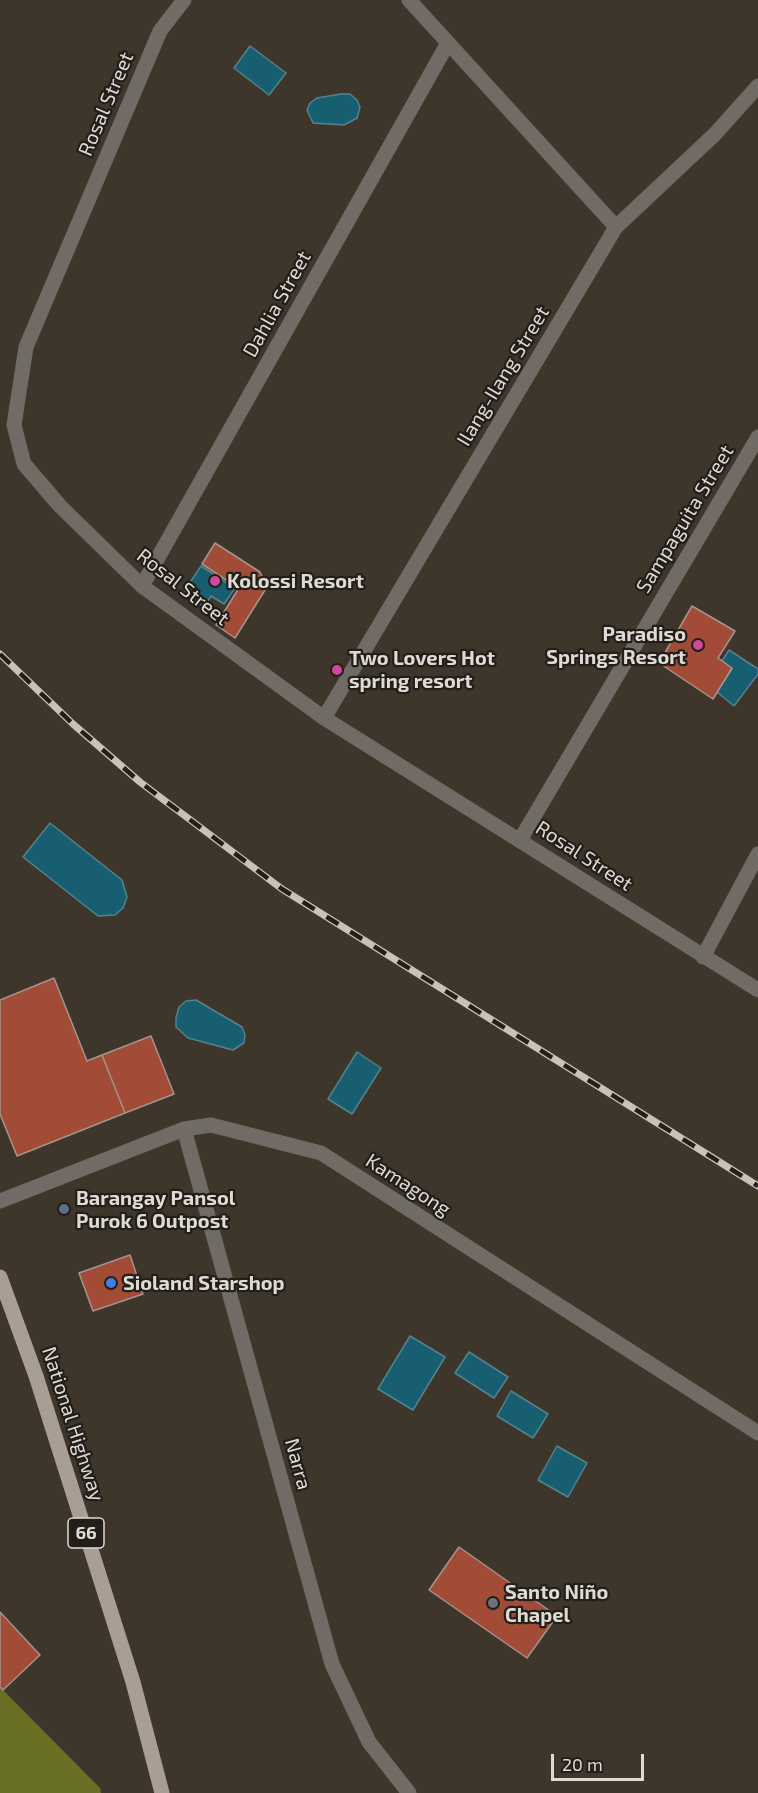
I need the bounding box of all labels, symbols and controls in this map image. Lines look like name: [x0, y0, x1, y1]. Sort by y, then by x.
street label: Rosal Street: [73, 48, 139, 160]
street label: Dahlia Street: [238, 247, 316, 361]
street label: Ilang-Ilang Street: [452, 302, 554, 450]
street label: Sampaguita Street: [631, 441, 739, 597]
street label: Rosal Street: [132, 543, 234, 631]
place label: Kolossi Resort: [227, 569, 364, 593]
marker: Kolossi Resort: [208, 574, 222, 588]
place label: Paradiso Springs Resort: [546, 622, 686, 669]
marker: Paradiso Springs Resort: [691, 638, 705, 652]
place label: Two Lovers Hot spring resort: [349, 646, 495, 693]
marker: Two Lovers Hot spring resort: [330, 663, 344, 677]
street label: Rosal Street: [531, 816, 637, 896]
street label: Kamagong: [361, 1149, 455, 1221]
place label: Barangay Pansol Purok 6 Outpost: [76, 1186, 235, 1233]
marker: Barangay Pansol Purok 6 Outpost: [57, 1202, 71, 1216]
place label: Sioland Starshop: [123, 1271, 285, 1295]
marker: Sioland Starshop: [104, 1276, 118, 1290]
street label: National Highway: [37, 1344, 109, 1504]
street label: Narra: [280, 1436, 316, 1492]
road number: 66: [68, 1518, 104, 1548]
place label: Santo Niño Chapel: [505, 1580, 608, 1627]
marker: Santo Niño Chapel: [486, 1596, 500, 1610]
scale bar: [554, 1742, 647, 1780]
text: 20 m: [562, 1753, 603, 1775]

